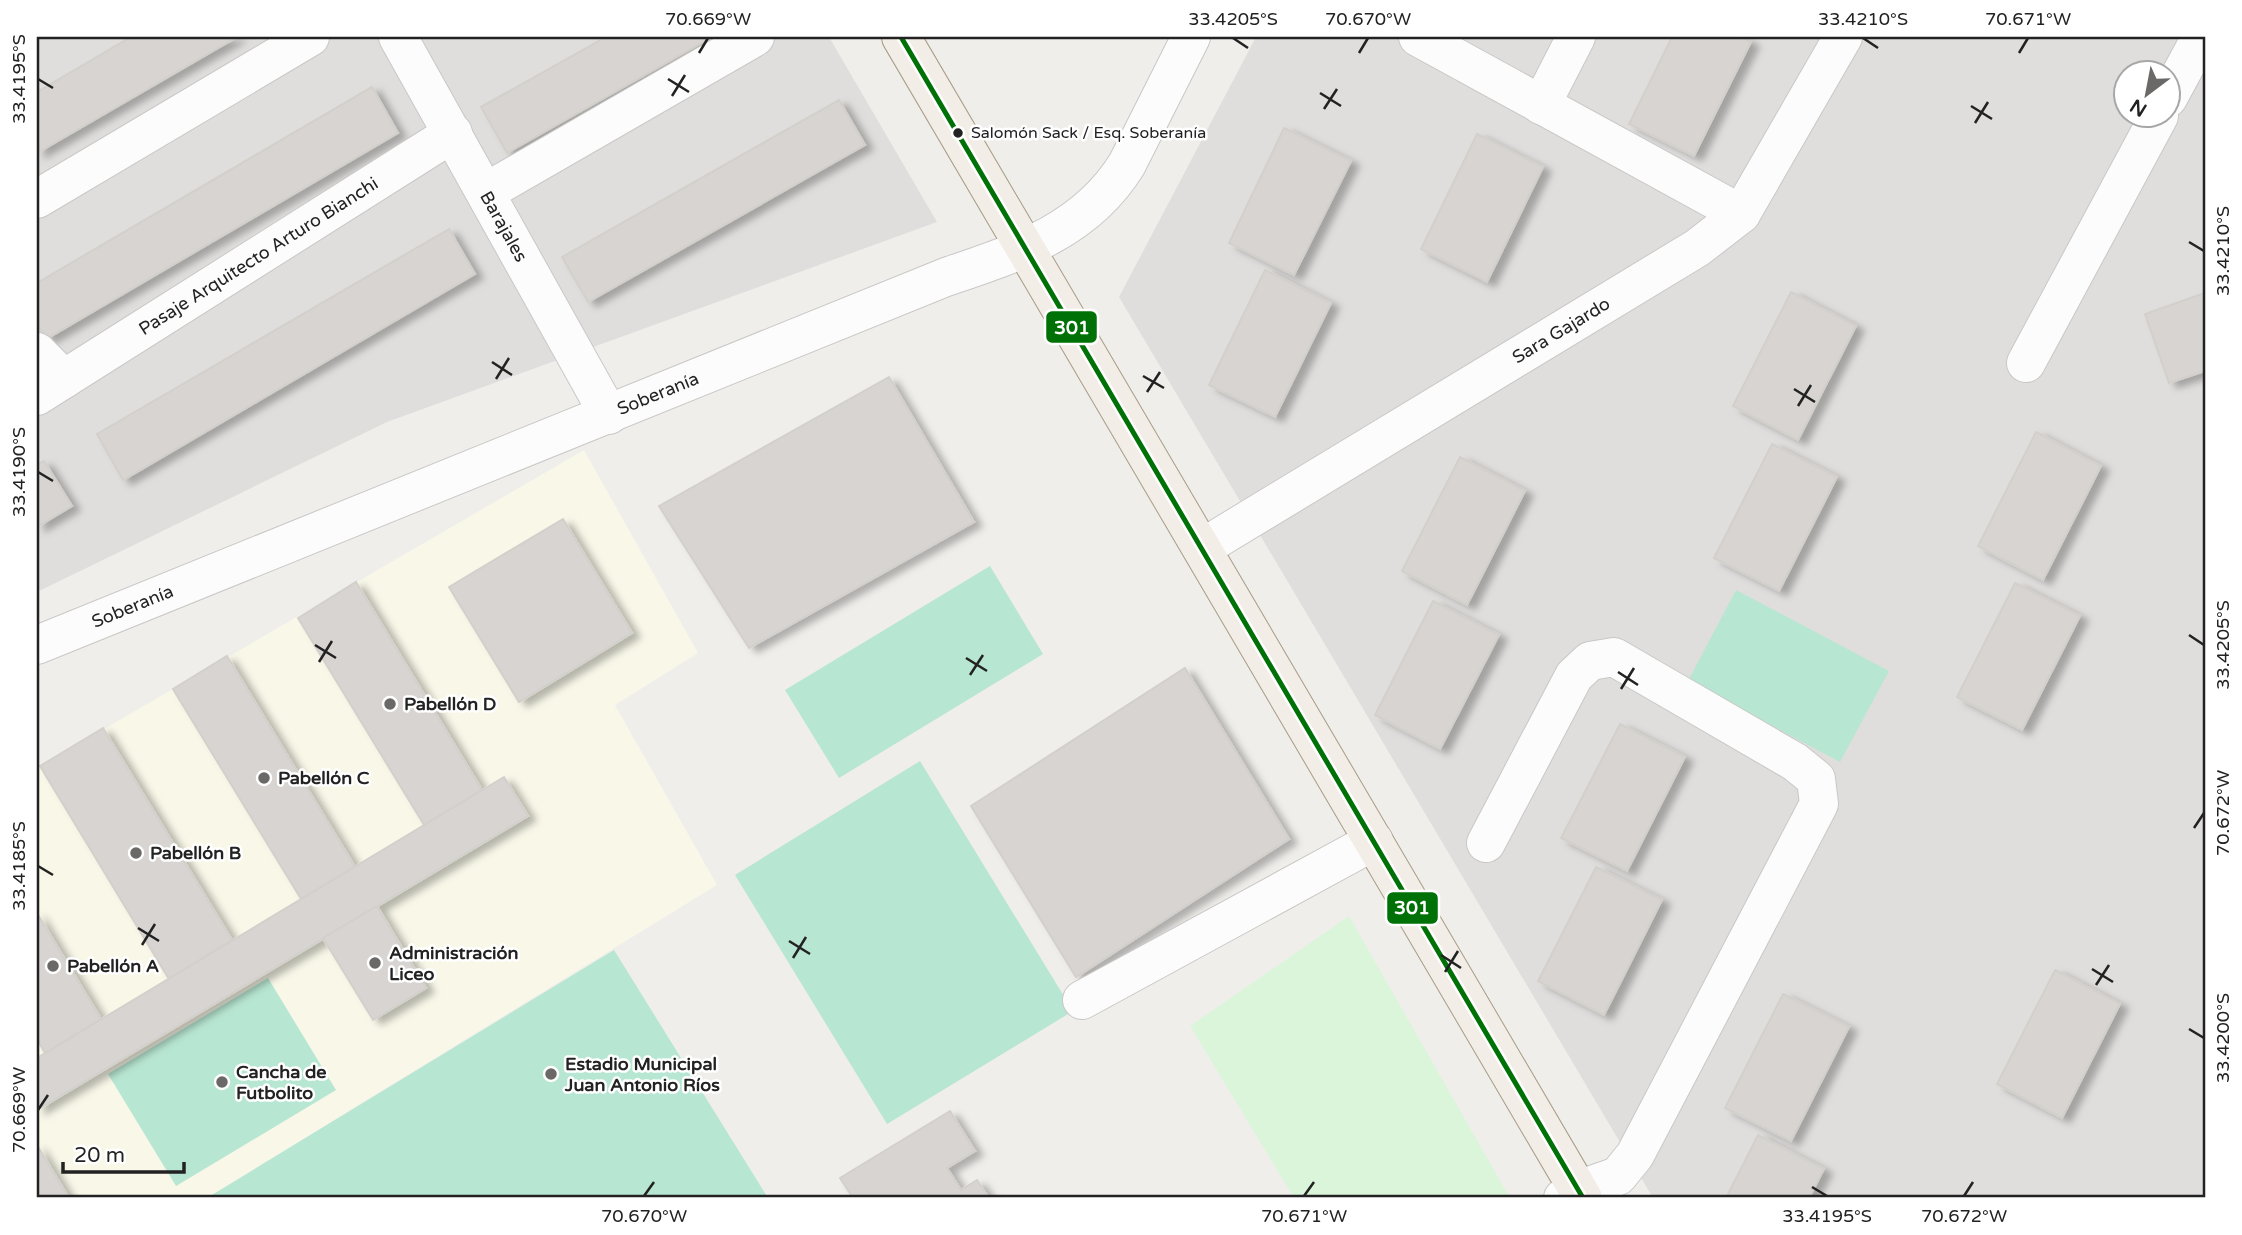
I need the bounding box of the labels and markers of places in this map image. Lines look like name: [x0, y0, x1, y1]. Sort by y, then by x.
place label: Salomón Sack / Esq. Soberanía: [971, 123, 1206, 143]
marker: Salomón Sack / Esq. Soberanía: [951, 126, 965, 140]
place label: Pabellón D: [404, 693, 496, 715]
marker: Pabellón D: [382, 696, 398, 712]
place label: Pabellón C: [278, 767, 370, 789]
marker: Pabellón C: [256, 770, 272, 786]
place label: Pabellón B: [150, 842, 241, 864]
marker: Pabellón B: [128, 845, 144, 861]
place label: Administración Liceo: [389, 942, 518, 985]
place label: Pabellón A: [67, 955, 159, 977]
marker: Administración Liceo: [367, 955, 383, 971]
marker: Pabellón A: [45, 958, 61, 974]
place label: Estadio Municipal Juan Antonio Ríos: [564, 1053, 720, 1096]
place label: Cancha de Futbolito: [236, 1061, 327, 1104]
marker: Estadio Municipal Juan Antonio Ríos: [543, 1066, 559, 1082]
marker: Cancha de Futbolito: [214, 1074, 230, 1090]

